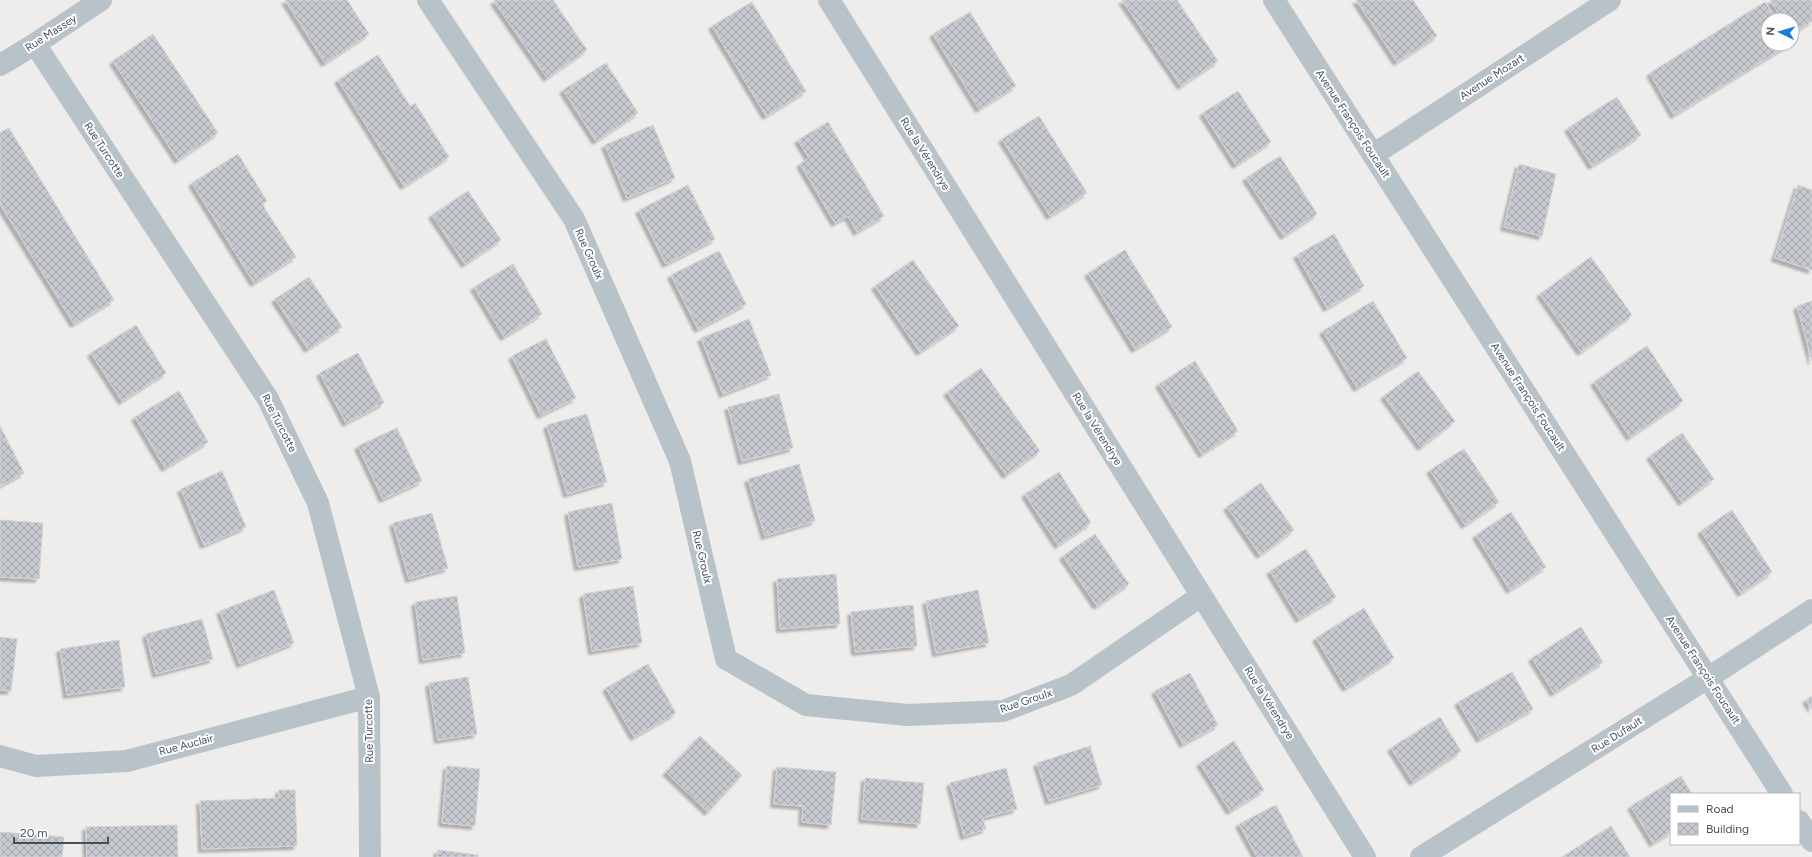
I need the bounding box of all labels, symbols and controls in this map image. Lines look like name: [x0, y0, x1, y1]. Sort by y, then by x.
street label: Rue Massey: [23, 11, 79, 54]
north arrow: [1760, 12, 1800, 52]
text: N: [1764, 26, 1777, 36]
street label: Avenue Mozart: [1457, 51, 1527, 103]
street label: Avenue François Foucault: [1313, 67, 1393, 181]
street label: Rue la Vérendrye: [897, 115, 953, 193]
street label: Rue Turcotte: [81, 120, 127, 180]
street label: Rue Groulx: [572, 227, 606, 282]
street label: Avenue François Foucault: [1488, 340, 1568, 454]
street label: Rue la Vérendrye: [1069, 390, 1125, 468]
street label: Rue Turcotte: [259, 392, 299, 454]
street label: Rue Groulx: [690, 529, 715, 586]
street label: Avenue François Foucault: [1663, 613, 1743, 727]
street label: Rue la Vérendrye: [1241, 664, 1297, 742]
street label: Rue Groulx: [998, 686, 1054, 716]
street label: Rue Turcotte: [362, 699, 376, 763]
street label: Rue Dufault: [1589, 714, 1645, 756]
street label: Rue Auclair: [157, 731, 215, 758]
legend: [1670, 793, 1800, 845]
text: Road: [1706, 802, 1734, 816]
scale bar: [14, 819, 108, 845]
text: Building: [1706, 822, 1749, 836]
text: 20 m: [20, 826, 48, 840]

